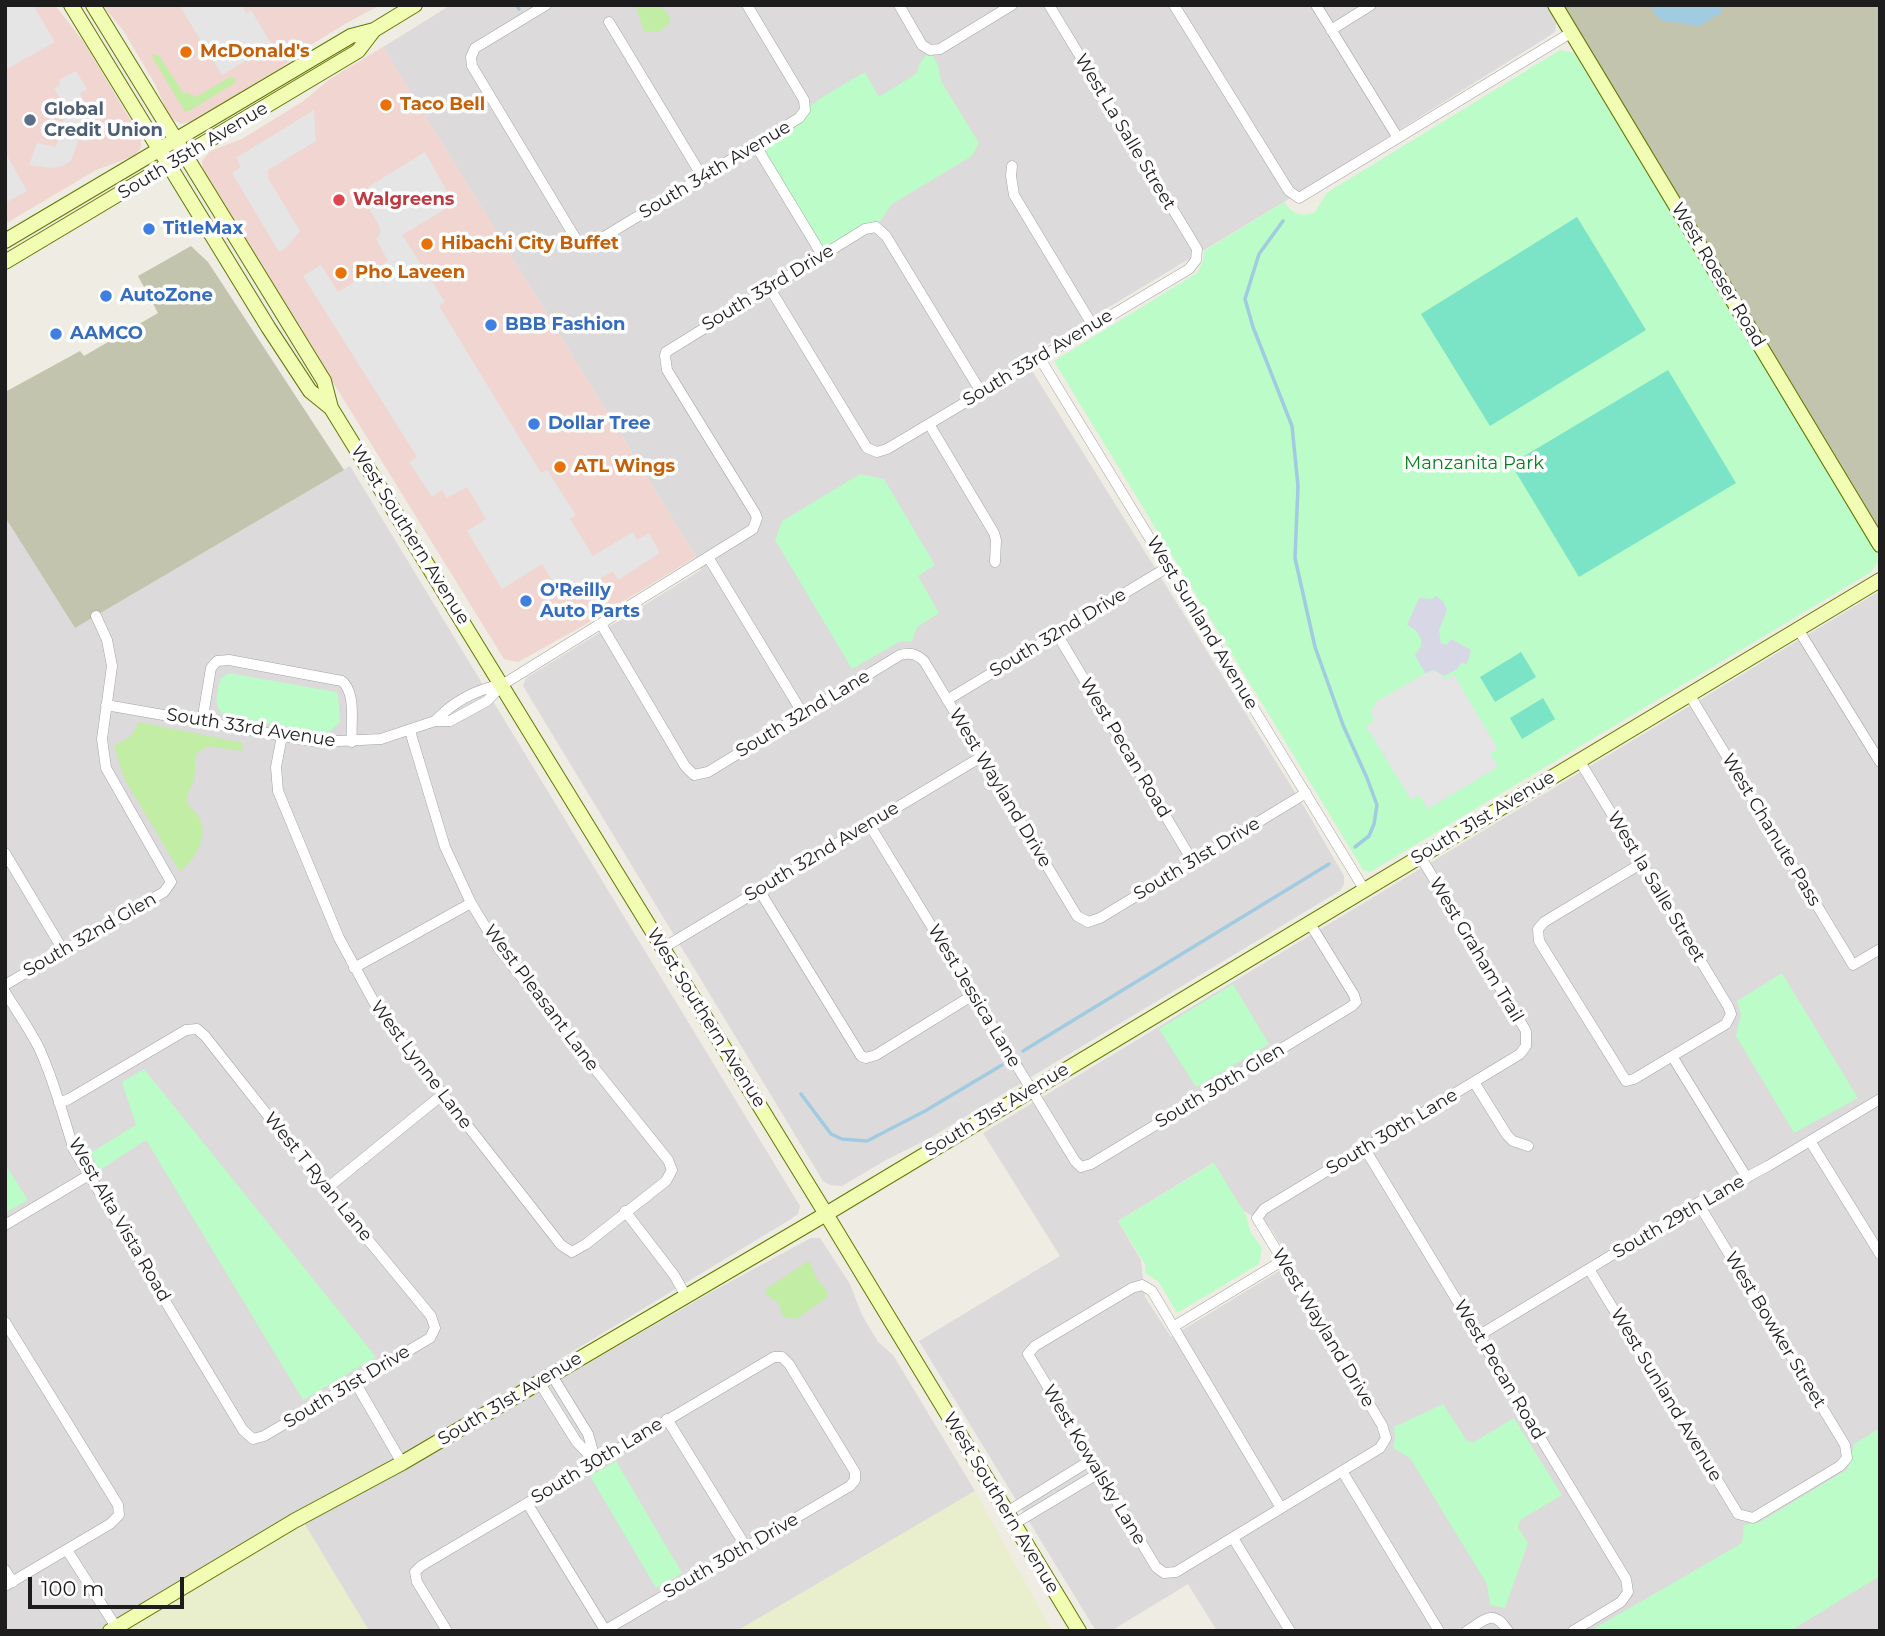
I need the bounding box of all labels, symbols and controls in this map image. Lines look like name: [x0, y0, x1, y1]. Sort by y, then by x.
place label: McDonald's: [200, 41, 310, 63]
marker: McDonald's: [178, 44, 194, 60]
street label: West La Salle Street: [1070, 50, 1180, 214]
place label: Taco Bell: [400, 94, 485, 116]
marker: Taco Bell: [378, 97, 394, 113]
street label: South 35th Avenue: [114, 98, 272, 204]
place label: Global Credit Union: [44, 99, 163, 142]
marker: Global Credit Union: [22, 112, 38, 128]
street label: South 34th Avenue: [635, 116, 795, 224]
place label: Walgreens: [353, 189, 454, 211]
marker: Walgreens: [331, 192, 347, 208]
street label: West Roeser Road: [1666, 199, 1770, 351]
place label: TitleMax: [163, 218, 243, 240]
marker: TitleMax: [141, 221, 157, 237]
place label: Hibachi City Buffet: [441, 233, 619, 255]
marker: Hibachi City Buffet: [419, 236, 435, 252]
street label: South 33rd Drive: [698, 240, 838, 336]
place label: Pho Laveen: [355, 262, 465, 284]
marker: Pho Laveen: [333, 265, 349, 281]
place label: AutoZone: [120, 285, 213, 307]
marker: AutoZone: [98, 288, 114, 304]
street label: South 33rd Avenue: [959, 305, 1117, 411]
place label: BBB Fashion: [505, 314, 625, 336]
marker: BBB Fashion: [483, 317, 499, 333]
place label: AAMCO: [70, 323, 143, 345]
marker: AAMCO: [48, 326, 64, 342]
place label: Dollar Tree: [548, 413, 651, 435]
marker: Dollar Tree: [526, 416, 542, 432]
street label: West Southern Avenue: [346, 441, 474, 629]
park label: Manzanita Park: [1404, 453, 1544, 475]
place label: ATL Wings: [574, 456, 675, 478]
marker: ATL Wings: [552, 459, 568, 475]
street label: West Sunland Avenue: [1142, 532, 1262, 714]
place label: O'Reilly Auto Parts: [540, 580, 640, 622]
street label: South 32nd Drive: [986, 584, 1130, 682]
marker: O'Reilly Auto Parts: [518, 593, 534, 609]
street label: South 32nd Lane: [732, 666, 874, 762]
street label: West Pecan Road: [1075, 674, 1175, 822]
street label: South 33rd Avenue: [165, 704, 337, 752]
street label: West Wayland Drive: [944, 705, 1056, 871]
street label: West Chanute Pass: [1717, 750, 1825, 910]
street label: South 31st Avenue: [1407, 767, 1559, 869]
street label: South 32nd Avenue: [741, 797, 903, 907]
street label: West la Salle Street: [1602, 808, 1710, 966]
street label: South 31st Drive: [1130, 813, 1264, 905]
street label: West Graham Trail: [1424, 874, 1528, 1026]
street label: South 32nd Glen: [20, 888, 160, 982]
street label: West Pleasant Lane: [479, 921, 603, 1075]
street label: West Jessica Lane: [923, 921, 1025, 1071]
street label: West Southern Avenue: [642, 924, 770, 1112]
street label: West Lynne Lane: [366, 997, 476, 1133]
street label: South 30th Glen: [1151, 1039, 1289, 1133]
street label: South 31st Avenue: [921, 1059, 1073, 1161]
street label: South 30th Lane: [1322, 1084, 1462, 1180]
street label: West T Ryan Lane: [259, 1108, 377, 1246]
street label: West Alta Vista Road: [63, 1134, 175, 1306]
street label: South 29th Lane: [1609, 1171, 1749, 1263]
street label: West Wayland Drive: [1267, 1245, 1379, 1411]
street label: West Bowker Street: [1720, 1248, 1830, 1412]
street label: West Pecan Road: [1449, 1296, 1549, 1444]
street label: West Sunland Avenue: [1606, 1304, 1726, 1486]
street label: South 31st Drive: [280, 1341, 414, 1433]
street label: South 31st Avenue: [434, 1348, 586, 1450]
street label: West Kowalsky Lane: [1038, 1381, 1150, 1549]
street label: West Southern Avenue: [938, 1409, 1064, 1597]
street label: South 30th Lane: [527, 1413, 667, 1509]
street label: South 30th Drive: [660, 1509, 802, 1603]
scale bar: [32, 1562, 187, 1606]
text: 100 m: [41, 1576, 104, 1601]

